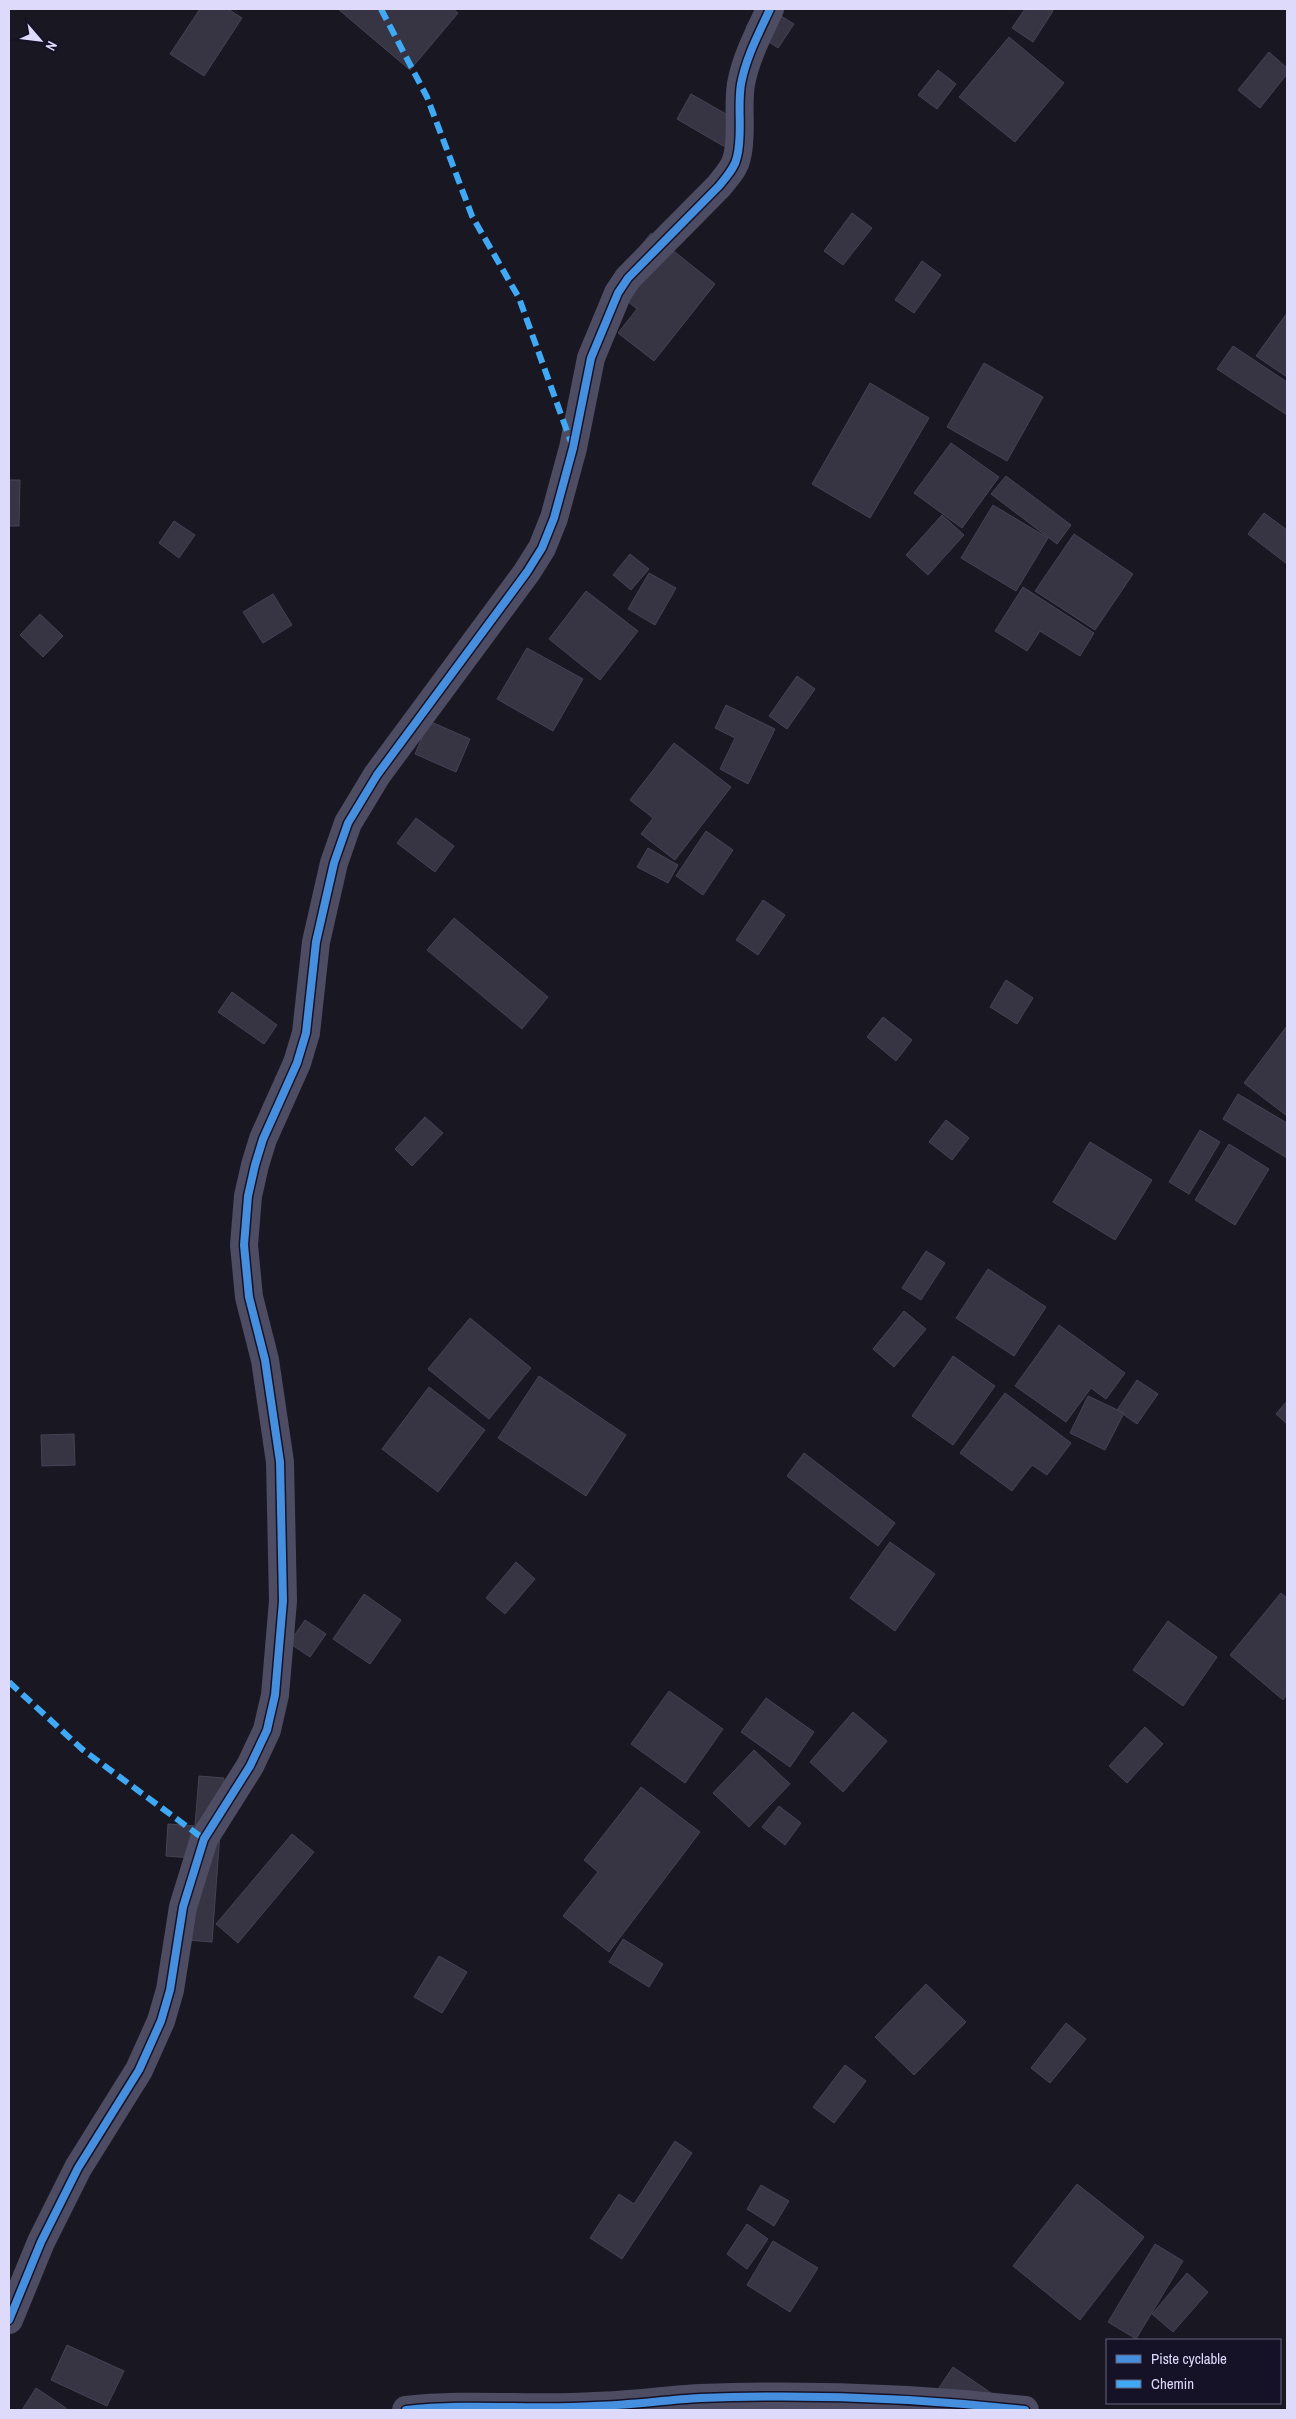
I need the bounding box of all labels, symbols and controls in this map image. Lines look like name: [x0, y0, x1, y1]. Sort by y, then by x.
north arrow: [15, 15, 65, 65]
text: N: [42, 38, 61, 54]
legend: [1106, 2339, 1281, 2404]
text: Piste cyclable: [1151, 2348, 1227, 2369]
text: Chemin: [1151, 2373, 1194, 2394]

